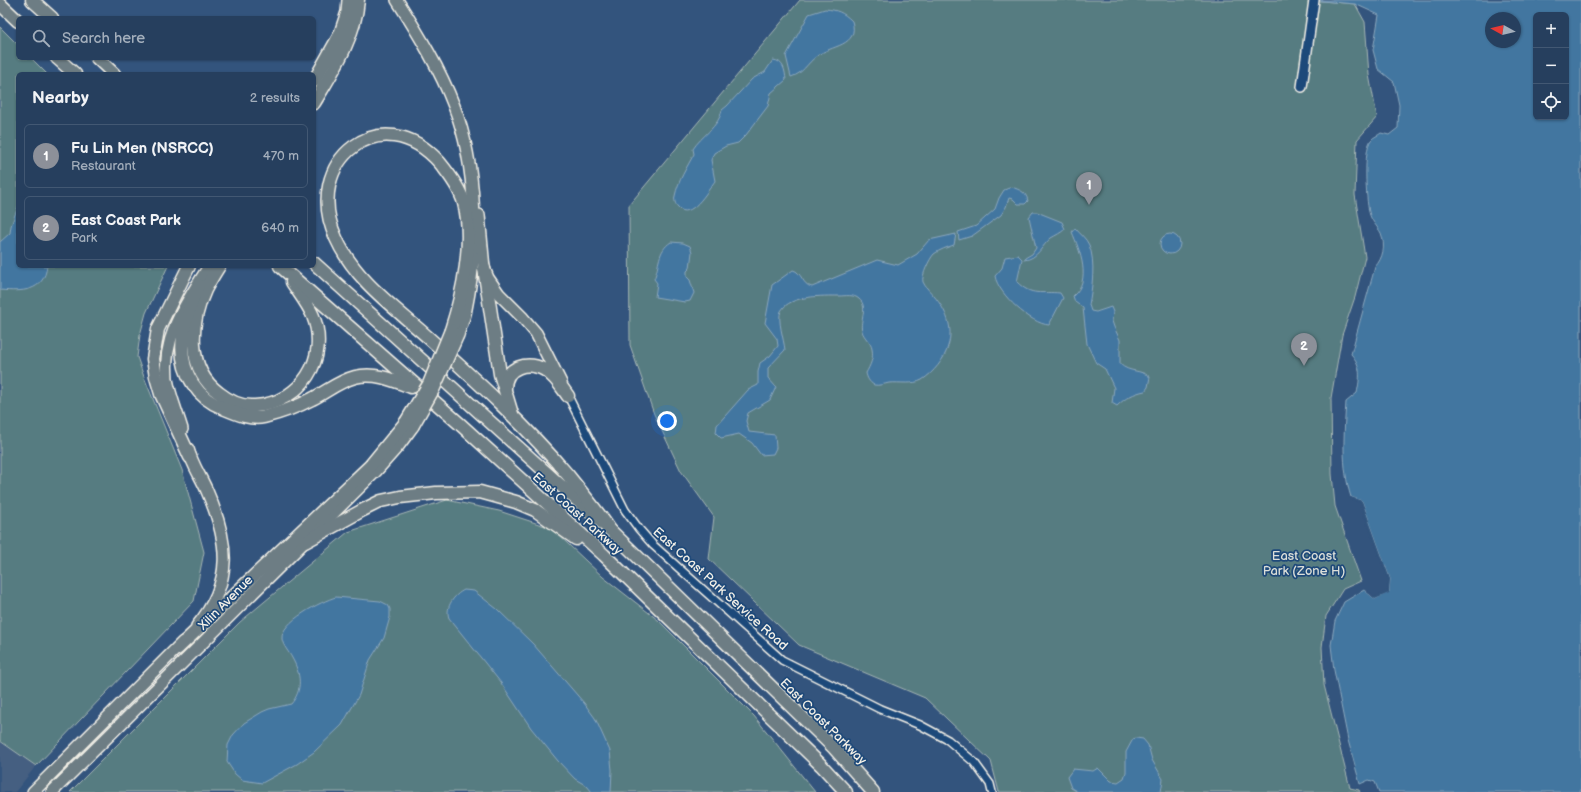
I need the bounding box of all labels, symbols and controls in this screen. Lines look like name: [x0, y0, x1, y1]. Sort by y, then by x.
north arrow: [1485, 12, 1521, 48]
map controls: [1533, 12, 1569, 120]
button: +: [1533, 12, 1569, 48]
search box: [16, 16, 316, 60]
icon: search: [30, 27, 52, 49]
text: Search here: [62, 29, 145, 48]
button: −: [1533, 48, 1569, 84]
button: locate: [1533, 84, 1569, 120]
text: Nearby: [32, 88, 89, 108]
text: 2 results: [250, 90, 300, 106]
text: Fu Lin Men (NSRCC): [71, 139, 214, 158]
text: 1: [43, 148, 49, 164]
text: 470 m: [263, 148, 299, 164]
text: Restaurant: [71, 158, 136, 174]
pin: 1: [1076, 172, 1102, 205]
text: East Coast Park: [71, 211, 181, 230]
text: 2: [42, 220, 50, 236]
text: 640 m: [261, 220, 299, 236]
text: Park: [71, 230, 97, 246]
pin: 2: [1291, 333, 1317, 366]
your location: [657, 411, 677, 431]
street label: East Coast Parkway: [529, 469, 626, 558]
street label: East Coast Park Service Road: [649, 524, 791, 654]
park label: East Coast Park (Zone H): [1263, 548, 1345, 579]
street label: Xilin Avenue: [194, 572, 257, 634]
street label: East Coast Parkway: [777, 675, 870, 768]

